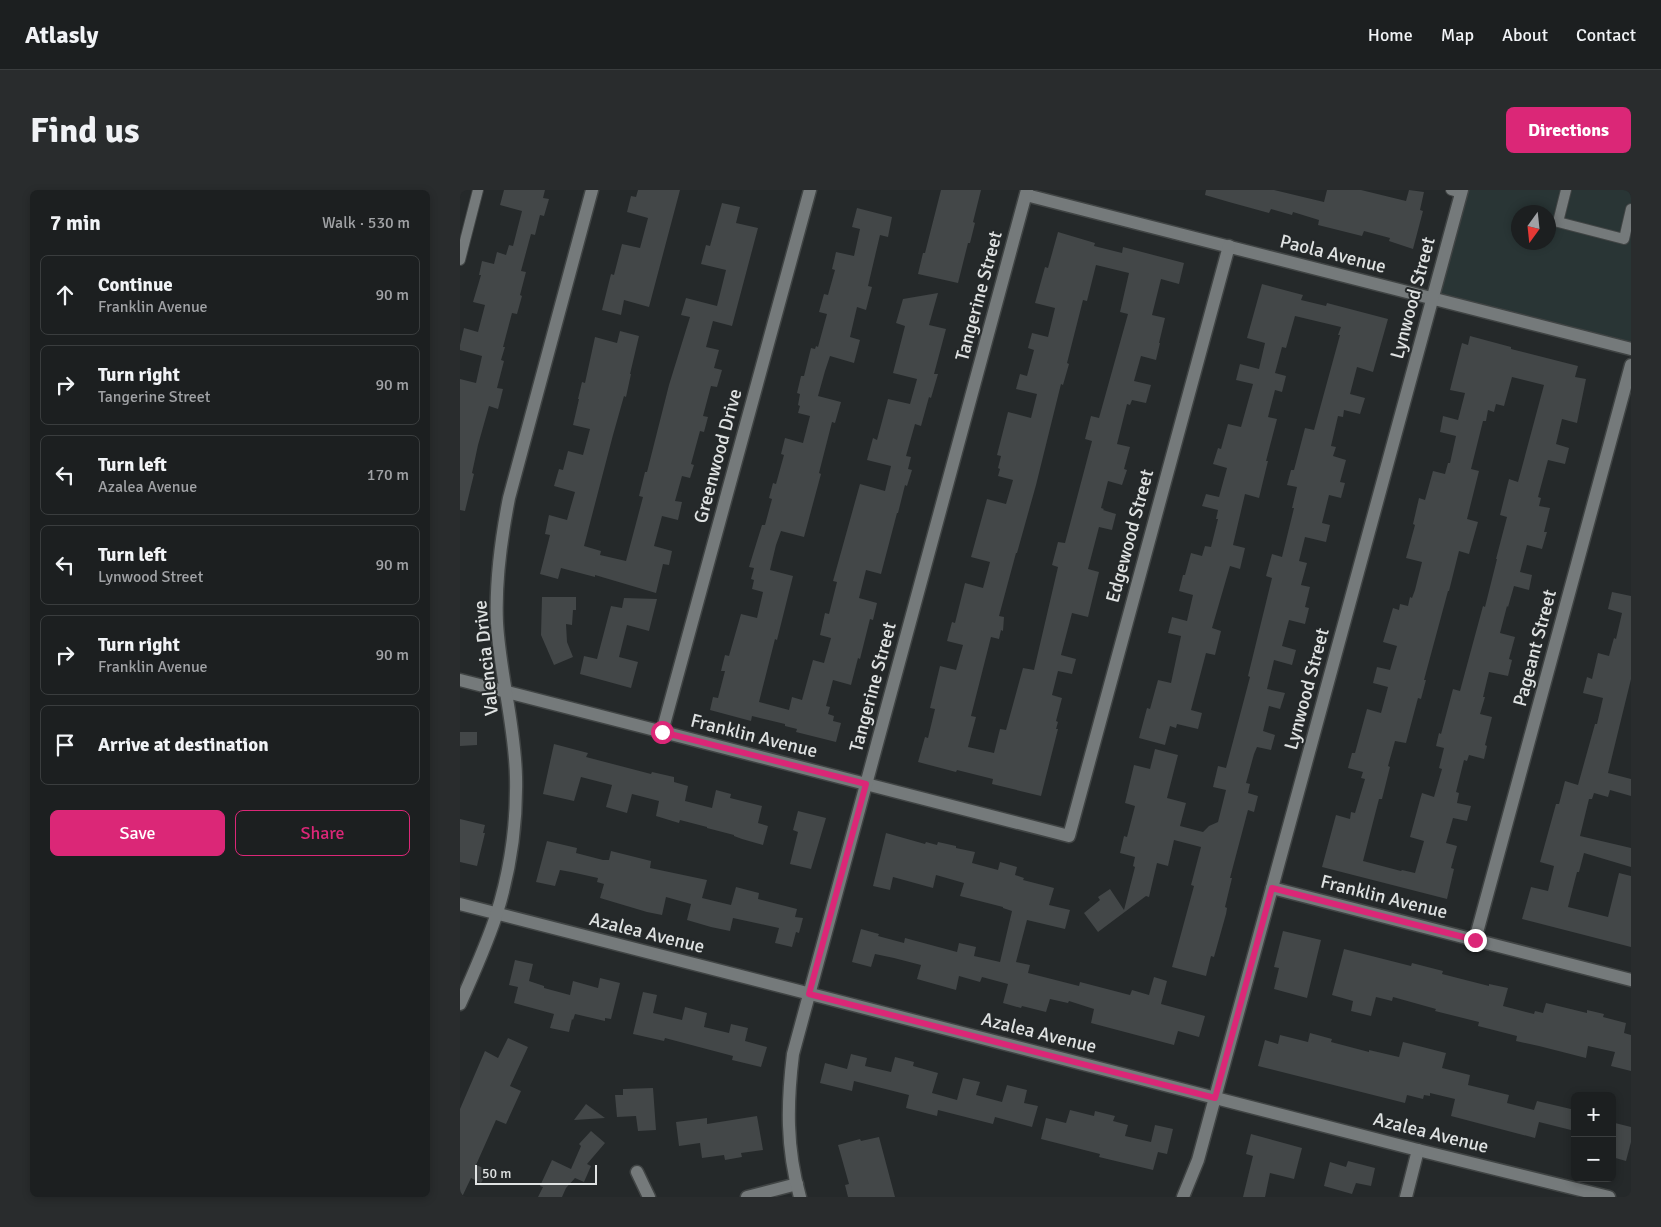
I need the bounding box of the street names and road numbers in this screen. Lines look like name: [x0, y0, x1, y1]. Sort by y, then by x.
street label: Tangerine Street: [950, 228, 1008, 364]
street label: Paola Avenue: [1277, 229, 1389, 279]
street label: Lynwood Street: [1385, 234, 1441, 361]
street label: Greenwood Drive: [689, 386, 747, 526]
street label: Edgewood Street: [1101, 466, 1159, 605]
street label: Pageant Street: [1508, 587, 1562, 709]
street label: Valencia Drive: [468, 599, 504, 717]
street label: Tangerine Street: [844, 619, 902, 755]
street label: Lynwood Street: [1279, 625, 1335, 752]
street label: Franklin Avenue: [688, 709, 820, 763]
street label: Franklin Avenue: [1318, 870, 1450, 924]
street label: Azalea Avenue: [587, 907, 707, 959]
street label: Azalea Avenue: [979, 1007, 1099, 1059]
street label: Azalea Avenue: [1371, 1107, 1491, 1159]

